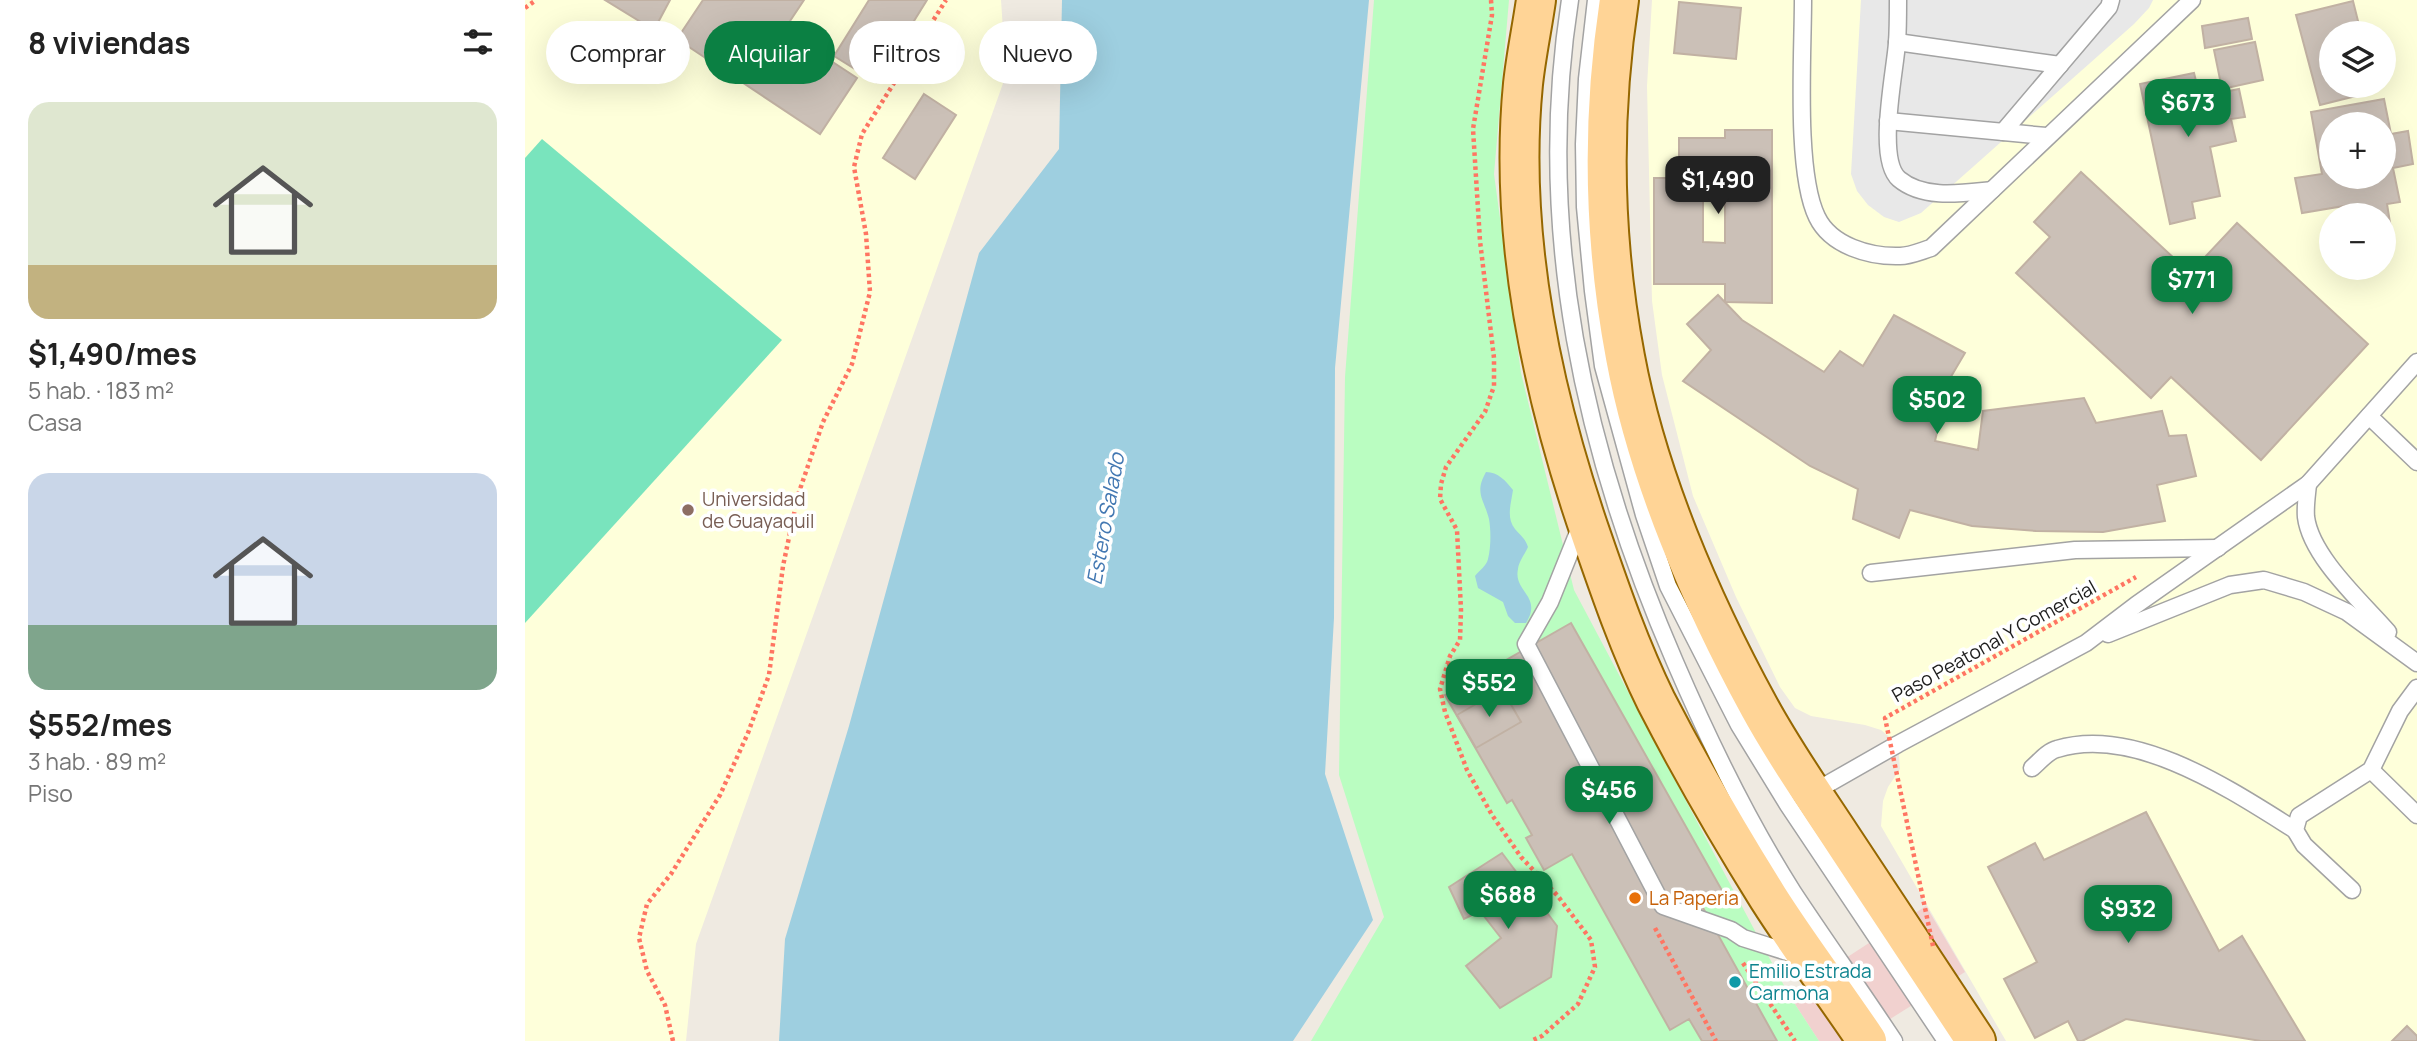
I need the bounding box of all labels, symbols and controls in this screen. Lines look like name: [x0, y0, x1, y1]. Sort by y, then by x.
chip: Comprar: [546, 21, 690, 84]
chip: Alquilar: [704, 21, 835, 84]
chip: Filtros: [849, 21, 965, 84]
chip: Nuevo: [979, 21, 1097, 84]
map controls: [2319, 21, 2396, 280]
button: layers: [2319, 21, 2396, 98]
text: 8 viviendas: [28, 22, 191, 63]
icon: filters: [459, 23, 497, 61]
pin: $673: [2147, 80, 2229, 139]
text: $673: [2161, 86, 2215, 118]
button: +: [2319, 112, 2396, 189]
icon: home: [200, 147, 326, 273]
pin: $1,490: [1661, 156, 1775, 216]
text: $1,490: [1681, 163, 1755, 195]
button: −: [2319, 203, 2396, 280]
pin: $771: [2151, 256, 2233, 316]
text: $771: [2167, 263, 2217, 295]
text: $1,490/mes: [28, 333, 197, 374]
text: 5 hab. · 183 m²: [28, 374, 174, 406]
pin: $502: [1896, 376, 1978, 436]
text: $502: [1909, 383, 1965, 415]
text: Casa: [28, 406, 82, 438]
water label: Estero Salado: [1080, 449, 1131, 587]
place label: Universidad de Guayaquil: [702, 486, 814, 534]
marker: Universidad de Guayaquil: [680, 502, 696, 518]
icon: home: [200, 518, 326, 644]
street label: Paso Peatonal Y Comercial: [1887, 574, 2101, 708]
pin: $552: [1448, 660, 1530, 719]
text: $552: [1462, 666, 1516, 698]
text: $552/mes: [28, 704, 172, 745]
text: 3 hab. · 89 m²: [28, 745, 166, 777]
pin: $456: [1568, 766, 1650, 826]
text: $456: [1581, 773, 1637, 805]
text: Piso: [28, 777, 73, 809]
pin: $688: [1467, 872, 1549, 931]
text: $688: [1480, 878, 1536, 910]
place label: La Paperia: [1649, 885, 1739, 911]
pin: $932: [2087, 886, 2169, 945]
marker: La Paperia: [1627, 890, 1643, 906]
text: $932: [2100, 892, 2156, 924]
place label: Emilio Estrada Carmona: [1749, 958, 1872, 1006]
marker: Emilio Estrada Carmona: [1727, 974, 1743, 990]

